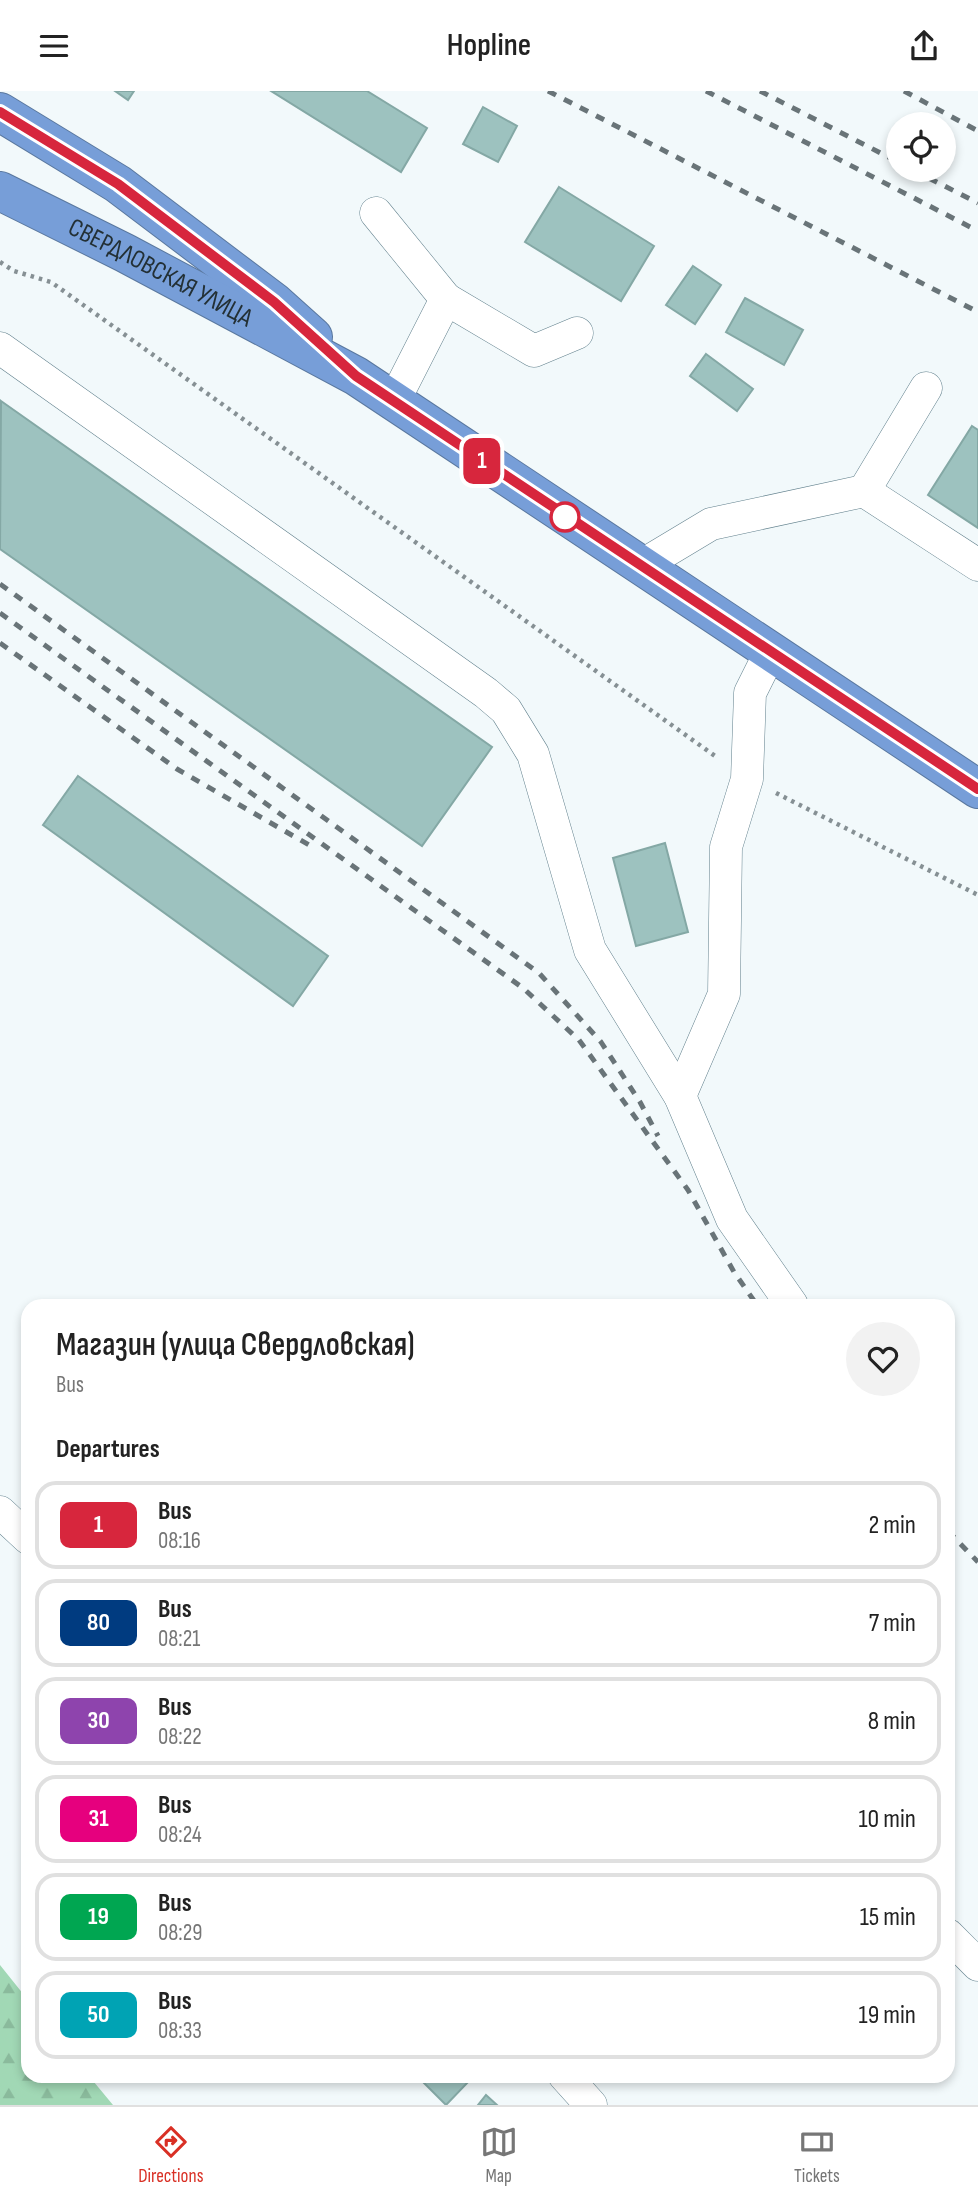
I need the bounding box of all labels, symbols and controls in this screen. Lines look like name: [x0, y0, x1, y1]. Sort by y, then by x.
text: Hopline: [447, 26, 531, 65]
icon: menu: [35, 27, 73, 65]
icon: share: [905, 27, 943, 65]
map controls: [886, 112, 956, 182]
button: locate: [886, 112, 956, 182]
street label: СВЕРДЛОВСКАЯ УЛИЦА: [63, 212, 259, 334]
line badge: 1: [459, 438, 505, 484]
text: 1: [477, 446, 487, 475]
unlabelled marker: [550, 502, 580, 532]
button: heart: [846, 1322, 920, 1396]
text: Магазин (улица Свердловская): [56, 1325, 415, 1365]
text: Bus: [56, 1371, 84, 1399]
text: Departures: [56, 1434, 160, 1465]
text: Bus: [158, 1496, 192, 1527]
text: 1: [94, 1510, 103, 1539]
text: 2 min: [868, 1510, 916, 1541]
text: 08:16: [158, 1527, 201, 1555]
text: Bus: [158, 1594, 192, 1625]
text: 80: [87, 1608, 110, 1637]
text: 7 min: [869, 1608, 916, 1639]
text: 08:21: [158, 1625, 200, 1653]
text: Bus: [158, 1692, 192, 1723]
text: 30: [87, 1706, 110, 1735]
text: 8 min: [868, 1706, 916, 1737]
text: 08:22: [158, 1723, 202, 1751]
text: Bus: [158, 1790, 192, 1821]
text: 31: [88, 1804, 109, 1833]
text: 10 min: [859, 1804, 916, 1835]
text: 08:24: [158, 1821, 202, 1849]
text: Bus: [158, 1888, 192, 1919]
text: 19: [88, 1902, 109, 1931]
text: 15 min: [860, 1902, 916, 1933]
text: 08:29: [158, 1919, 202, 1947]
text: Bus: [158, 1986, 192, 2017]
text: 50: [88, 2000, 109, 2029]
text: 19 min: [859, 2000, 916, 2031]
text: 08:33: [158, 2017, 202, 2045]
tab: Directions: [138, 2123, 203, 2188]
tab: Map: [480, 2123, 518, 2188]
tab: Tickets: [794, 2123, 840, 2188]

